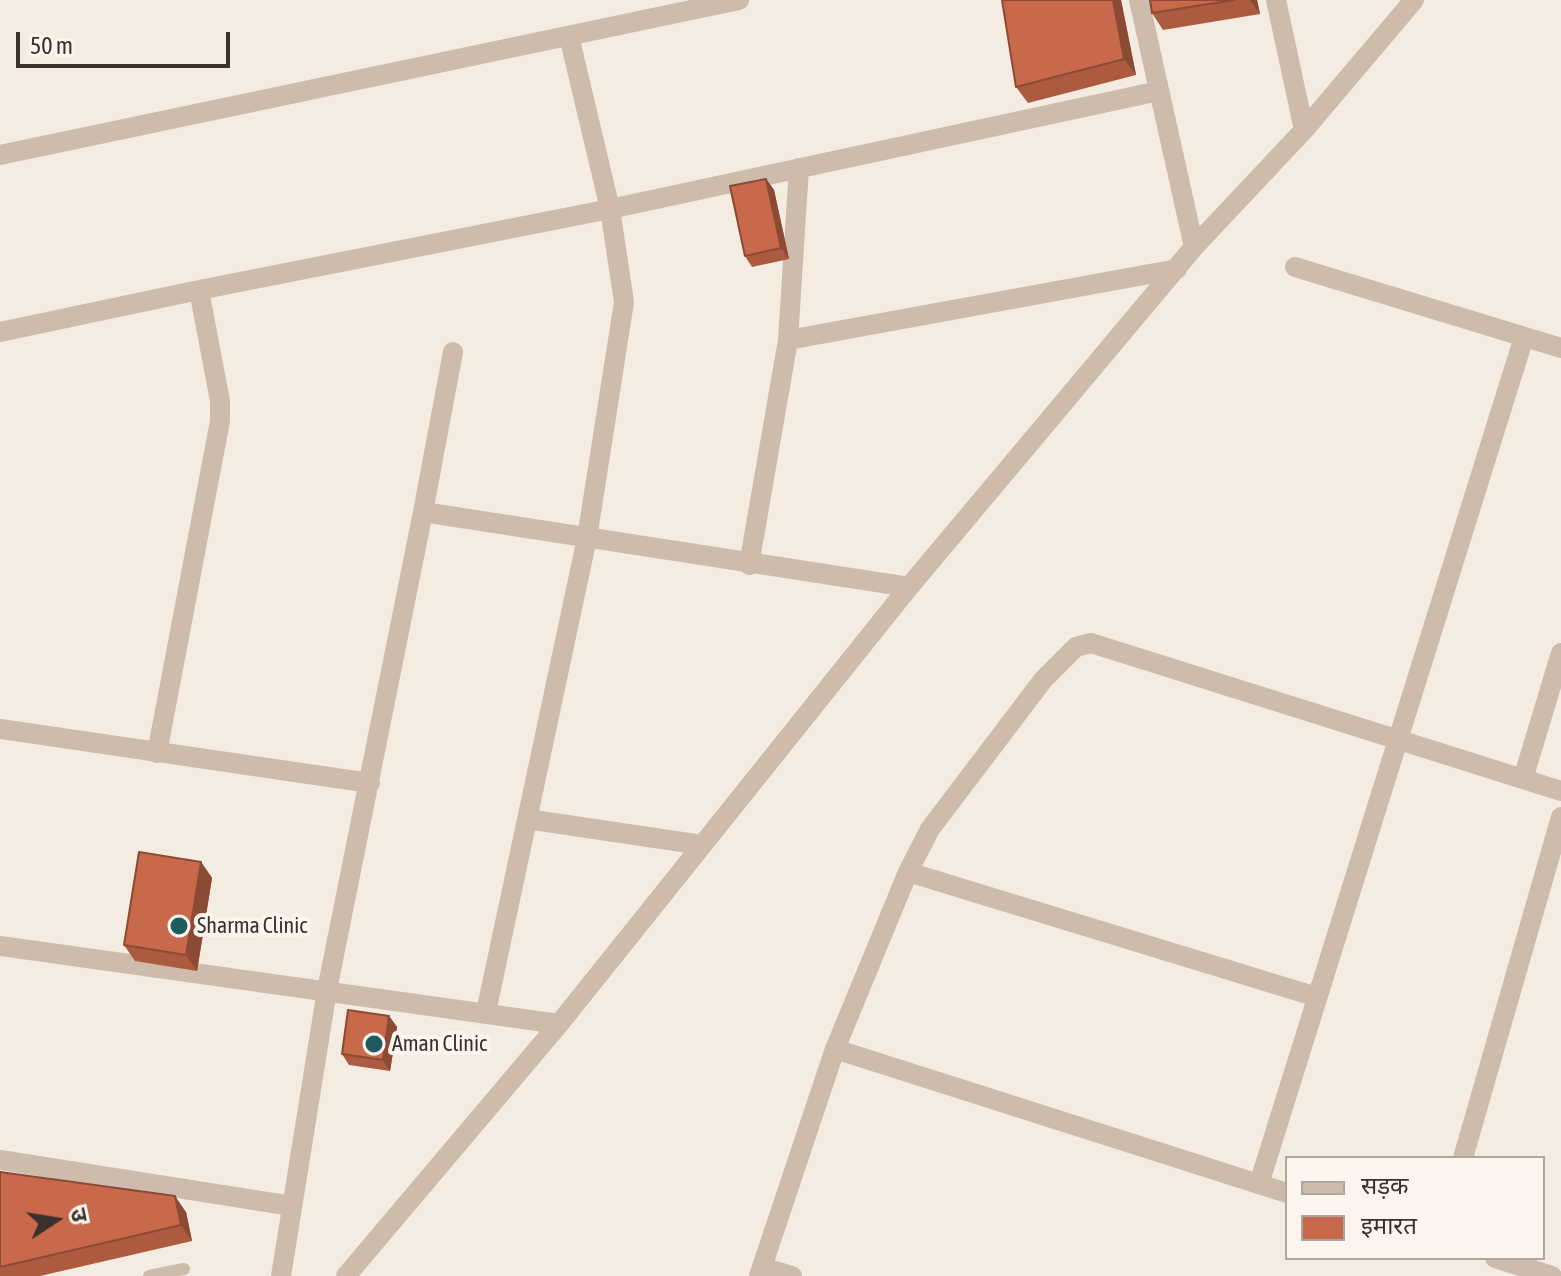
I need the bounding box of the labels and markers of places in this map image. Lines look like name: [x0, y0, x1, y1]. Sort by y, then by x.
place label: Sharma Clinic: [197, 913, 307, 939]
marker: Sharma Clinic: [168, 915, 190, 937]
place label: Aman Clinic: [392, 1031, 487, 1057]
marker: Aman Clinic: [363, 1033, 385, 1055]

